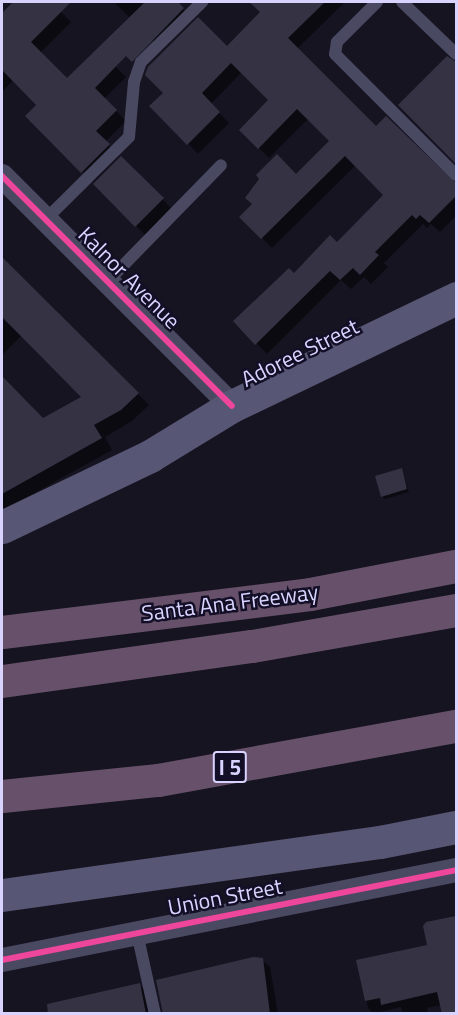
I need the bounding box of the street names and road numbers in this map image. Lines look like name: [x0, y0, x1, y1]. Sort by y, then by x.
street label: Kalnor Avenue: [73, 222, 185, 334]
street label: Adoree Street: [237, 313, 363, 393]
street label: Santa Ana Freeway: [140, 579, 320, 627]
road number: I 5: [212, 749, 248, 785]
street label: Union Street: [166, 873, 284, 921]

